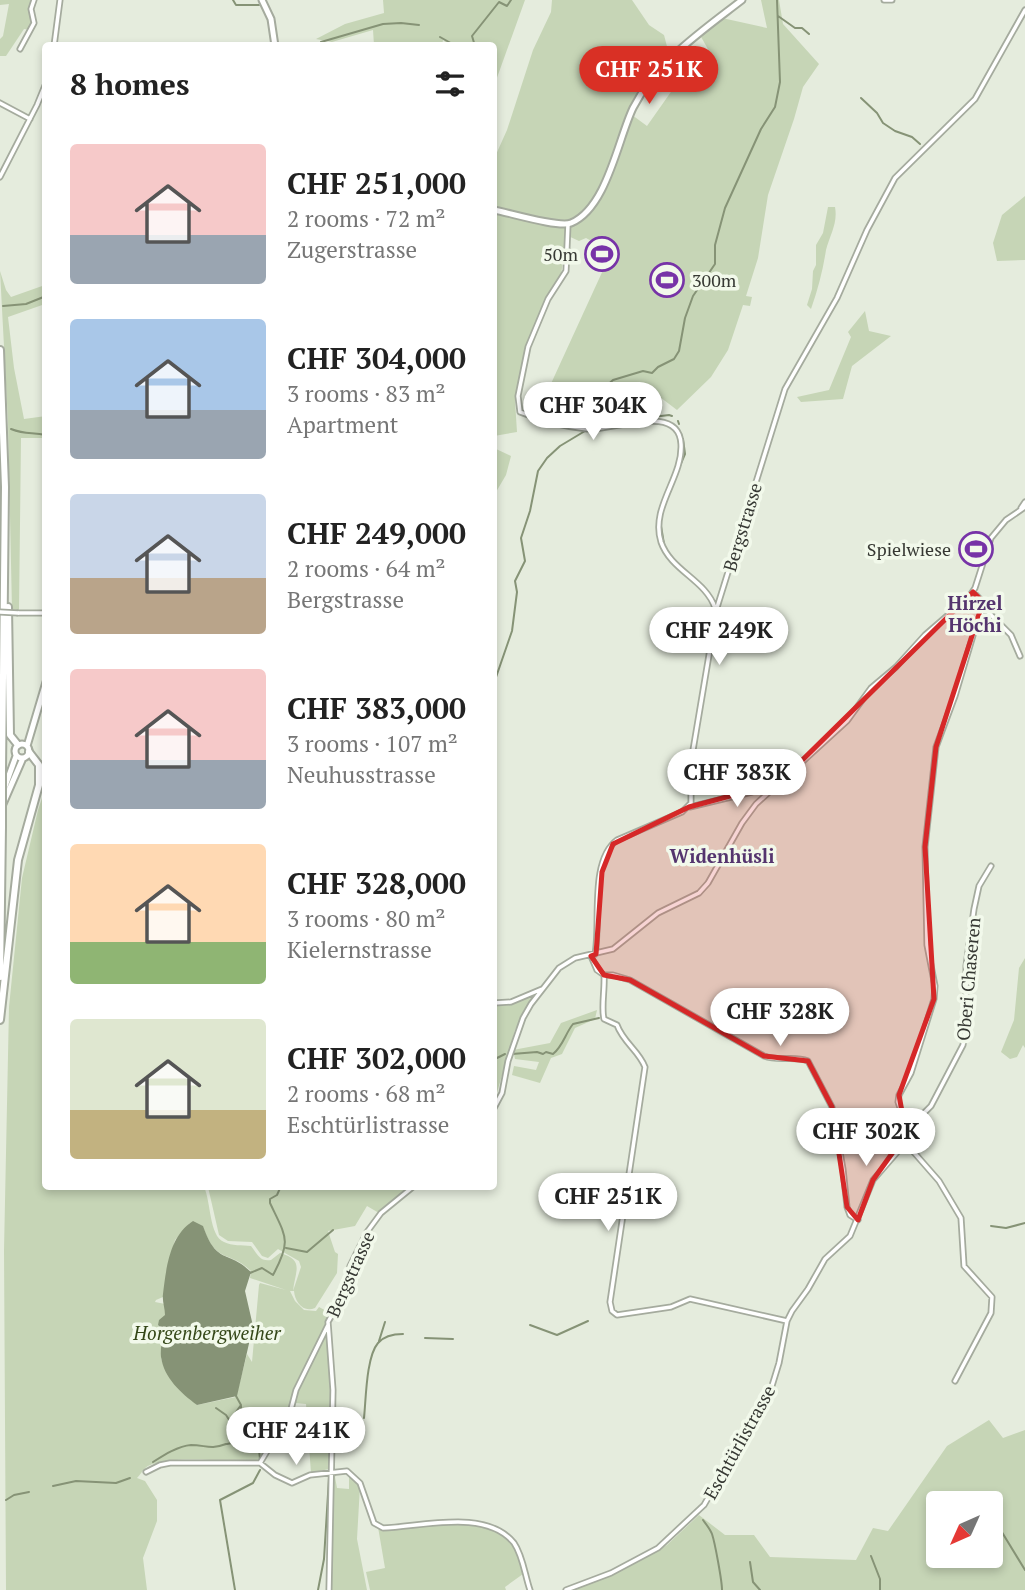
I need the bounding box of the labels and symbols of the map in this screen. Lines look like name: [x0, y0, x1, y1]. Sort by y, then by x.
pin: CHF 251K: [577, 46, 721, 106]
sports icon: 50m: [583, 235, 621, 273]
place label: 50m: [543, 242, 578, 266]
sports icon: 300m: [648, 261, 686, 299]
place label: 300m: [692, 268, 737, 292]
pin: CHF 304K: [521, 382, 665, 442]
street label: Bergstrasse: [717, 480, 767, 574]
sports icon: Spielwiese: [957, 530, 995, 568]
place label: Spielwiese: [867, 537, 951, 561]
district label: Hirzel Höchi: [948, 590, 1002, 637]
pin: CHF 249K: [647, 608, 791, 667]
pin: CHF 383K: [665, 750, 809, 809]
district label: Widenhüsli: [670, 843, 774, 868]
street label: Oberi Chaseren: [951, 916, 985, 1042]
pin: CHF 328K: [708, 988, 852, 1048]
pin: CHF 302K: [794, 1108, 938, 1168]
pin: CHF 251K: [536, 1174, 680, 1233]
street label: Bergstrasse: [320, 1227, 380, 1321]
water label: Horgenbergweiher: [132, 1320, 281, 1345]
street label: Eschtürlistrasse: [698, 1381, 780, 1503]
pin: CHF 241K: [224, 1408, 368, 1467]
north arrow: [926, 1491, 1003, 1568]

